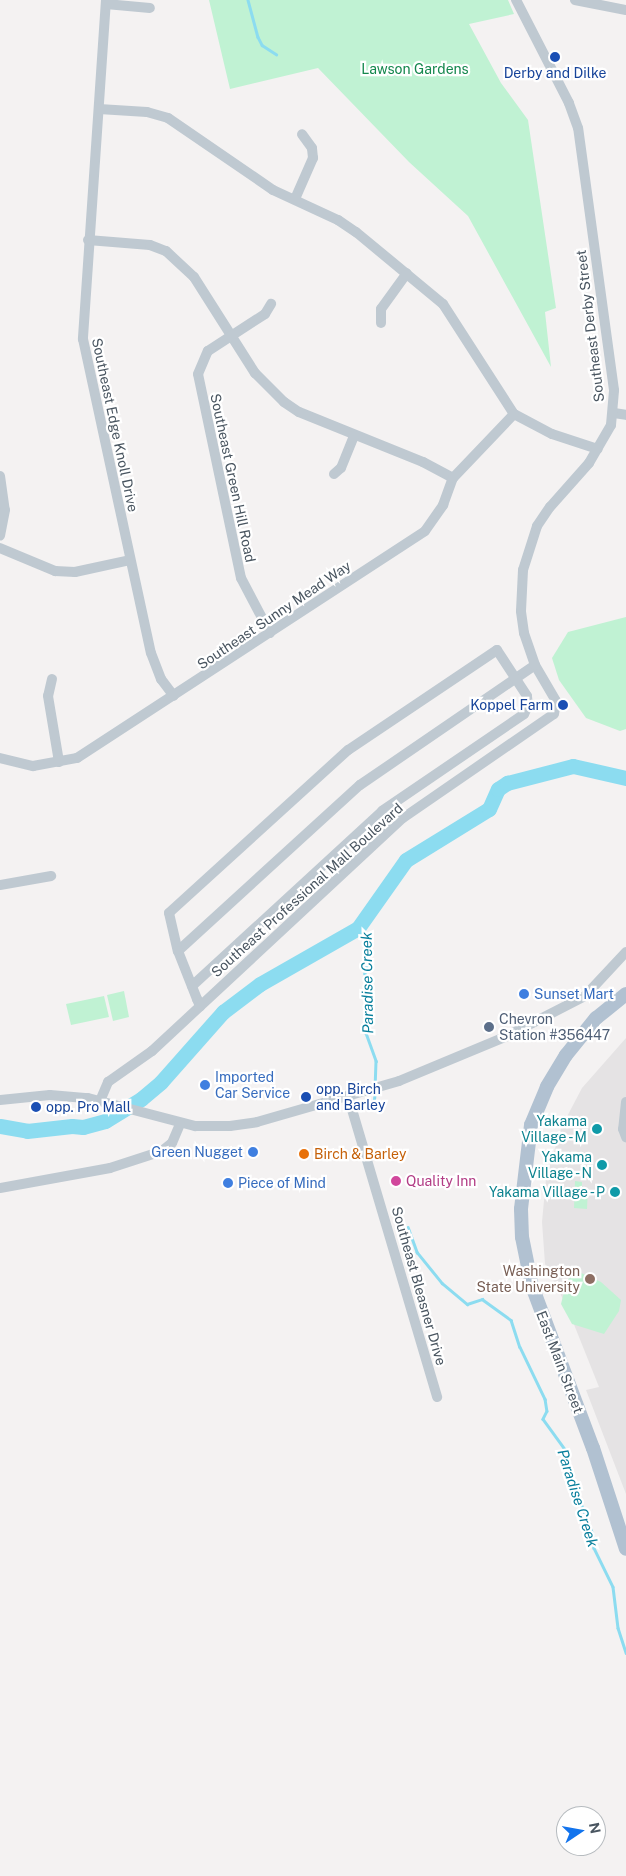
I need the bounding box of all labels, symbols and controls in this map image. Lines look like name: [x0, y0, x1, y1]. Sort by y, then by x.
marker: Derby and Dilke: [549, 51, 561, 63]
park label: Lawson Gardens: [361, 61, 469, 77]
place label: Derby and Dilke: [504, 65, 606, 81]
street label: Southeast Derby Street: [572, 249, 608, 403]
street label: Southeast Edge Knoll Drive: [88, 336, 142, 514]
street label: Southeast Green Hill Road: [207, 392, 259, 564]
street label: Southeast Sunny Mead Way: [194, 557, 354, 673]
place label: Koppel Farm: [470, 697, 553, 713]
marker: Koppel Farm: [557, 699, 569, 711]
street label: Southeast Professional Mall Boulevard: [208, 800, 406, 980]
water label: Paradise Creek: [357, 932, 377, 1034]
place label: Sunset Mart: [534, 986, 614, 1002]
marker: Sunset Mart: [518, 988, 530, 1000]
place label: Chevron Station #356447: [499, 1011, 610, 1044]
marker: Chevron Station #356447: [483, 1021, 495, 1033]
place label: Imported Car Service: [215, 1069, 290, 1102]
marker: Imported Car Service: [199, 1079, 211, 1091]
place label: opp. Birch and Barley: [316, 1081, 385, 1114]
marker: opp. Birch and Barley: [300, 1091, 312, 1103]
place label: opp. Pro Mall: [46, 1099, 131, 1115]
marker: opp. Pro Mall: [30, 1101, 42, 1113]
place label: Yakama Village - M: [517, 1113, 587, 1146]
marker: Yakama Village - M: [591, 1123, 603, 1135]
place label: Green Nugget: [151, 1144, 243, 1160]
marker: Green Nugget: [247, 1146, 259, 1158]
place label: Birch & Barley: [314, 1146, 406, 1162]
marker: Birch & Barley: [298, 1148, 310, 1160]
place label: Yakama Village - N: [524, 1149, 592, 1182]
marker: Yakama Village - N: [596, 1159, 608, 1171]
place label: Quality Inn: [406, 1173, 476, 1189]
place label: Piece of Mind: [238, 1175, 326, 1191]
marker: Quality Inn: [390, 1175, 402, 1187]
marker: Piece of Mind: [222, 1177, 234, 1189]
place label: Yakama Village - P: [485, 1184, 605, 1200]
marker: Yakama Village - P: [609, 1186, 621, 1198]
street label: Southeast Bleasner Drive: [388, 1205, 450, 1367]
place label: Washington State University: [476, 1263, 580, 1295]
marker: Washington State University: [584, 1273, 596, 1285]
street label: East Main Street: [533, 1309, 587, 1415]
water label: Paradise Creek: [554, 1447, 602, 1549]
north arrow: [556, 1806, 606, 1856]
text: N: [586, 1821, 604, 1835]

